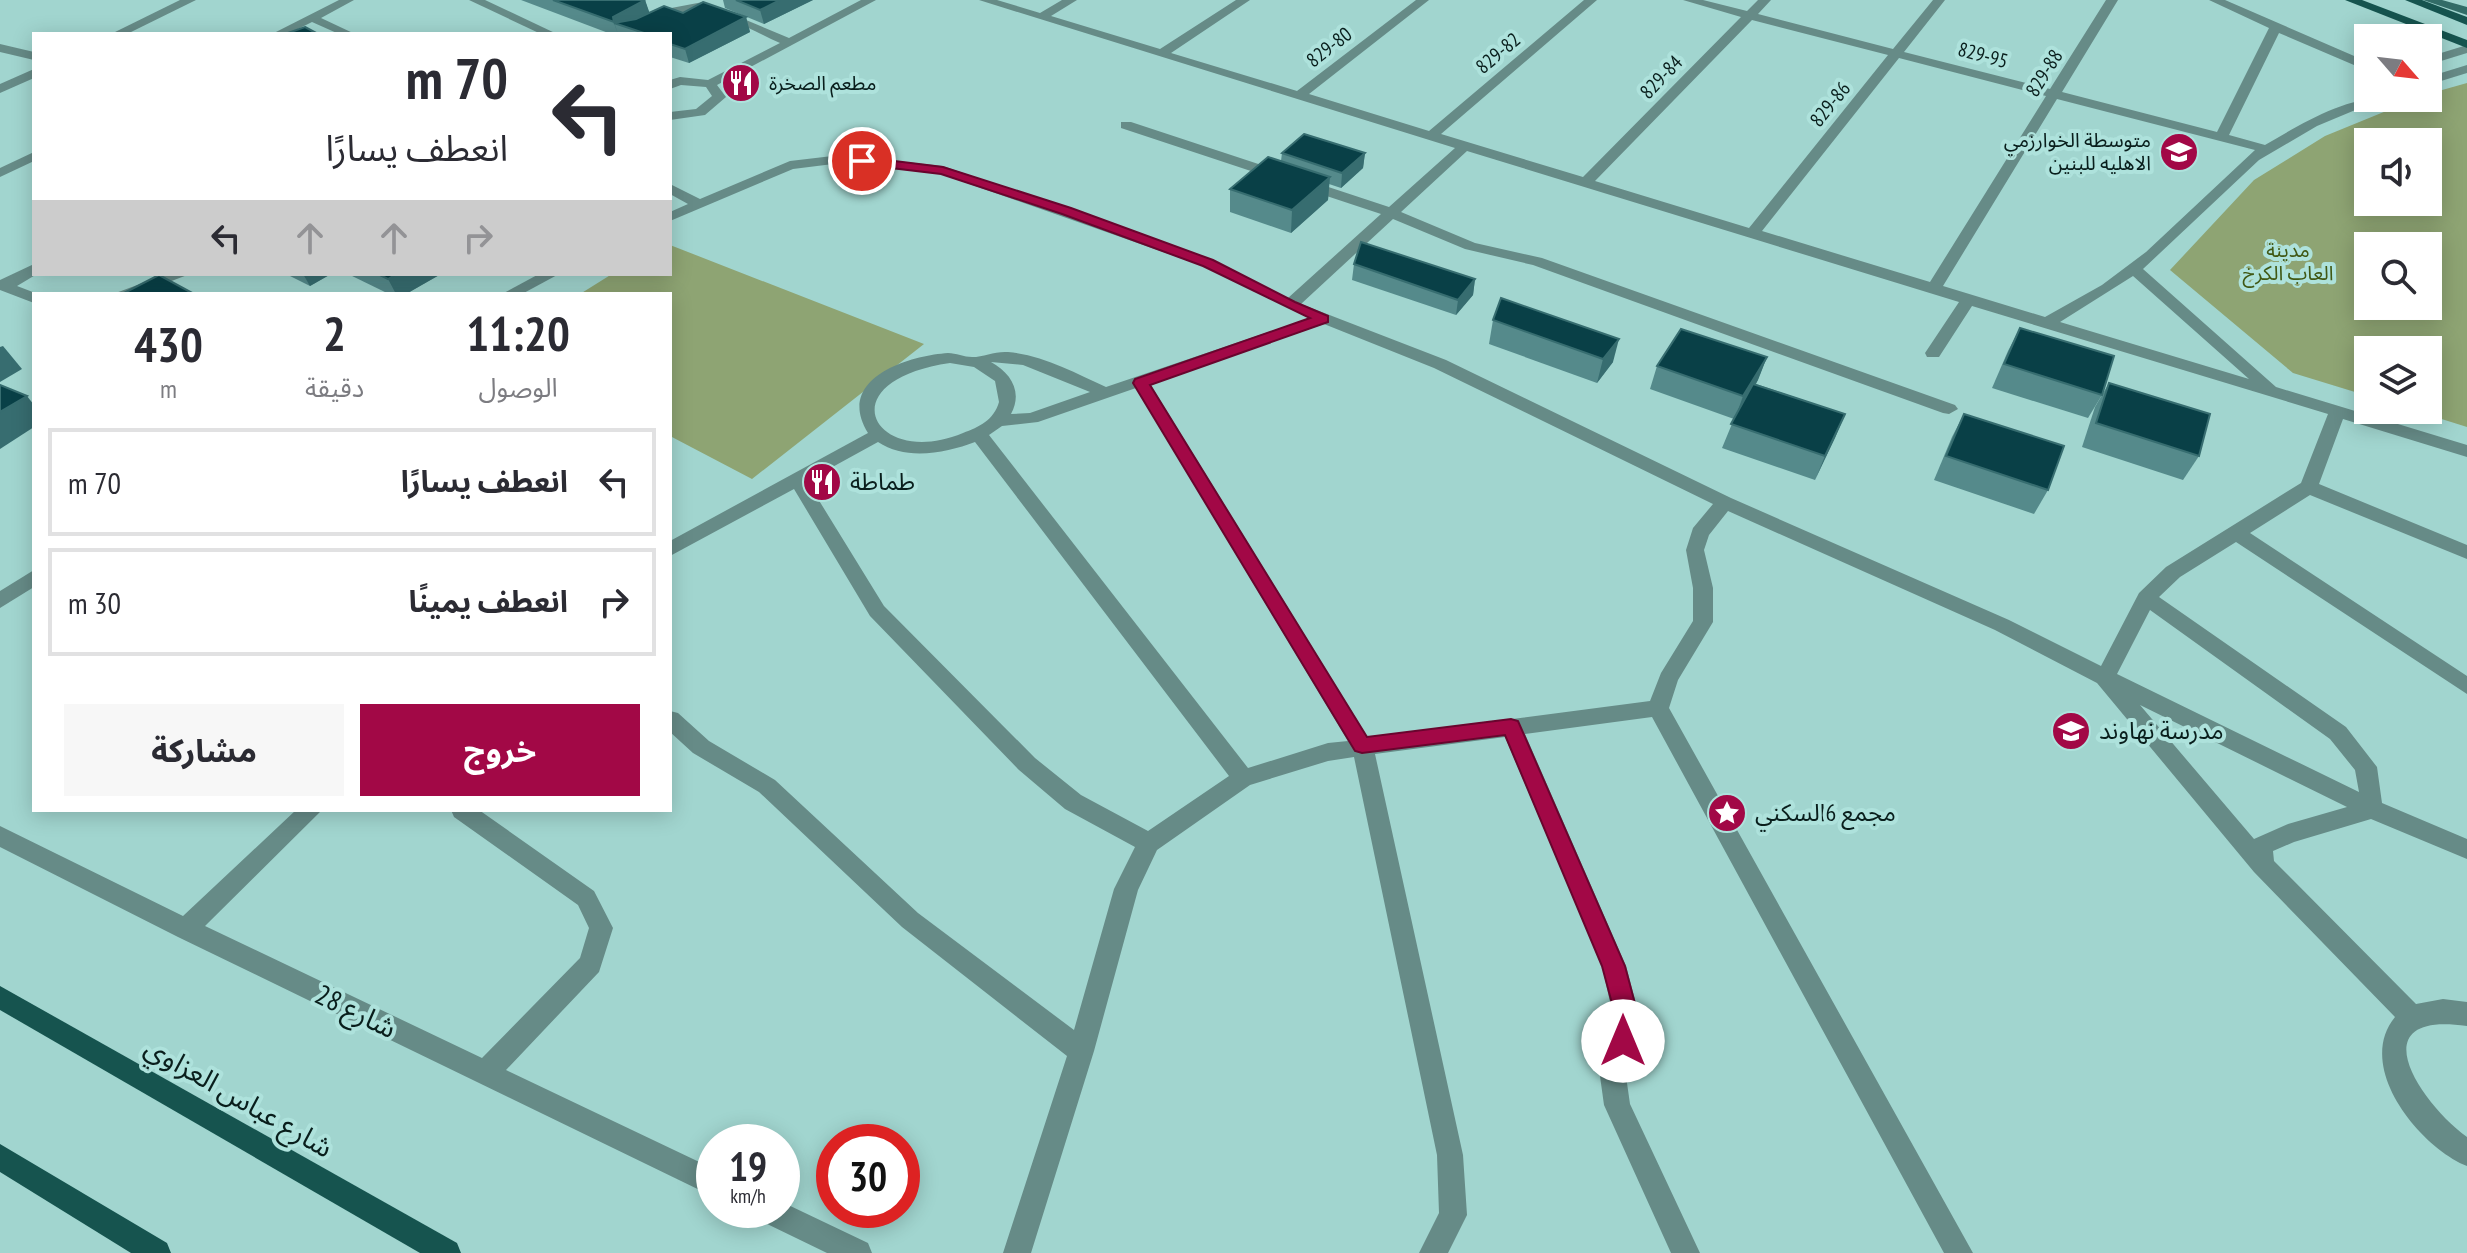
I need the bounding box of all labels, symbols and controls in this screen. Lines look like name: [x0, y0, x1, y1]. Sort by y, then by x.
street label: 829-80: [1301, 21, 1357, 73]
north arrow: [2354, 24, 2442, 112]
map controls: [2354, 24, 2442, 424]
street label: 829-82: [1470, 27, 1526, 79]
street label: 829-95: [1955, 36, 2011, 74]
text: 70 m: [406, 42, 508, 114]
street label: 829-88: [2020, 45, 2068, 101]
street label: 829-84: [1634, 50, 1688, 104]
restaurant icon: مطعم الصخرة: [720, 62, 762, 104]
icon: left: [536, 64, 640, 168]
place label: مطعم الصخرة: [769, 70, 877, 98]
street label: 829-86: [1804, 76, 1856, 132]
text: انعطف يسارًا: [326, 124, 508, 171]
pin: [828, 127, 896, 195]
place label: متوسطة الخوارزمي الاهليه للبنين: [2004, 127, 2151, 176]
button: sound: [2354, 128, 2442, 216]
school or university icon: متوسطة الخوارزمي الاهليه للبنين: [2158, 131, 2200, 173]
icon: arrive: [840, 139, 884, 183]
icon: left: [204, 216, 248, 260]
icon: ahead: [288, 216, 332, 260]
icon: ahead: [372, 216, 416, 260]
icon: right: [456, 216, 500, 260]
button: search: [2354, 232, 2442, 320]
park label: مدينة العاب الكرخ: [2242, 237, 2334, 288]
text: 2: [323, 302, 346, 364]
text: 11:20: [466, 302, 570, 364]
text: 430: [134, 313, 203, 375]
button: layers: [2354, 336, 2442, 424]
text: دقيقة: [305, 371, 364, 404]
text: الوصول: [479, 371, 558, 404]
text: m: [160, 372, 177, 405]
icon: left: [592, 460, 636, 504]
text: انعطف يسارًا: [401, 461, 568, 500]
restaurant icon: طماطة: [801, 461, 843, 503]
text: 70 m: [68, 463, 121, 502]
place label: طماطة: [850, 466, 915, 497]
icon: right: [592, 580, 636, 624]
text: انعطف يمينًا: [408, 581, 568, 620]
text: 30 m: [68, 583, 121, 622]
button: مشاركة: [64, 704, 344, 796]
button: خروج: [360, 704, 640, 796]
school or university icon: مدرسة نهاوند: [2050, 710, 2092, 752]
place label: مدرسة نهاوند: [2099, 715, 2224, 746]
place icon: مجمع 6السكني: [1706, 792, 1748, 834]
place label: مجمع 6السكني: [1755, 797, 1896, 832]
street label: شارع 28: [308, 975, 403, 1049]
position arrow: [1581, 999, 1665, 1083]
street label: شارع عباس العزاوي: [137, 1028, 340, 1168]
speed limit sign: 30: [816, 1124, 920, 1228]
text: 19: [729, 1140, 767, 1192]
text: km/h: [730, 1183, 766, 1209]

